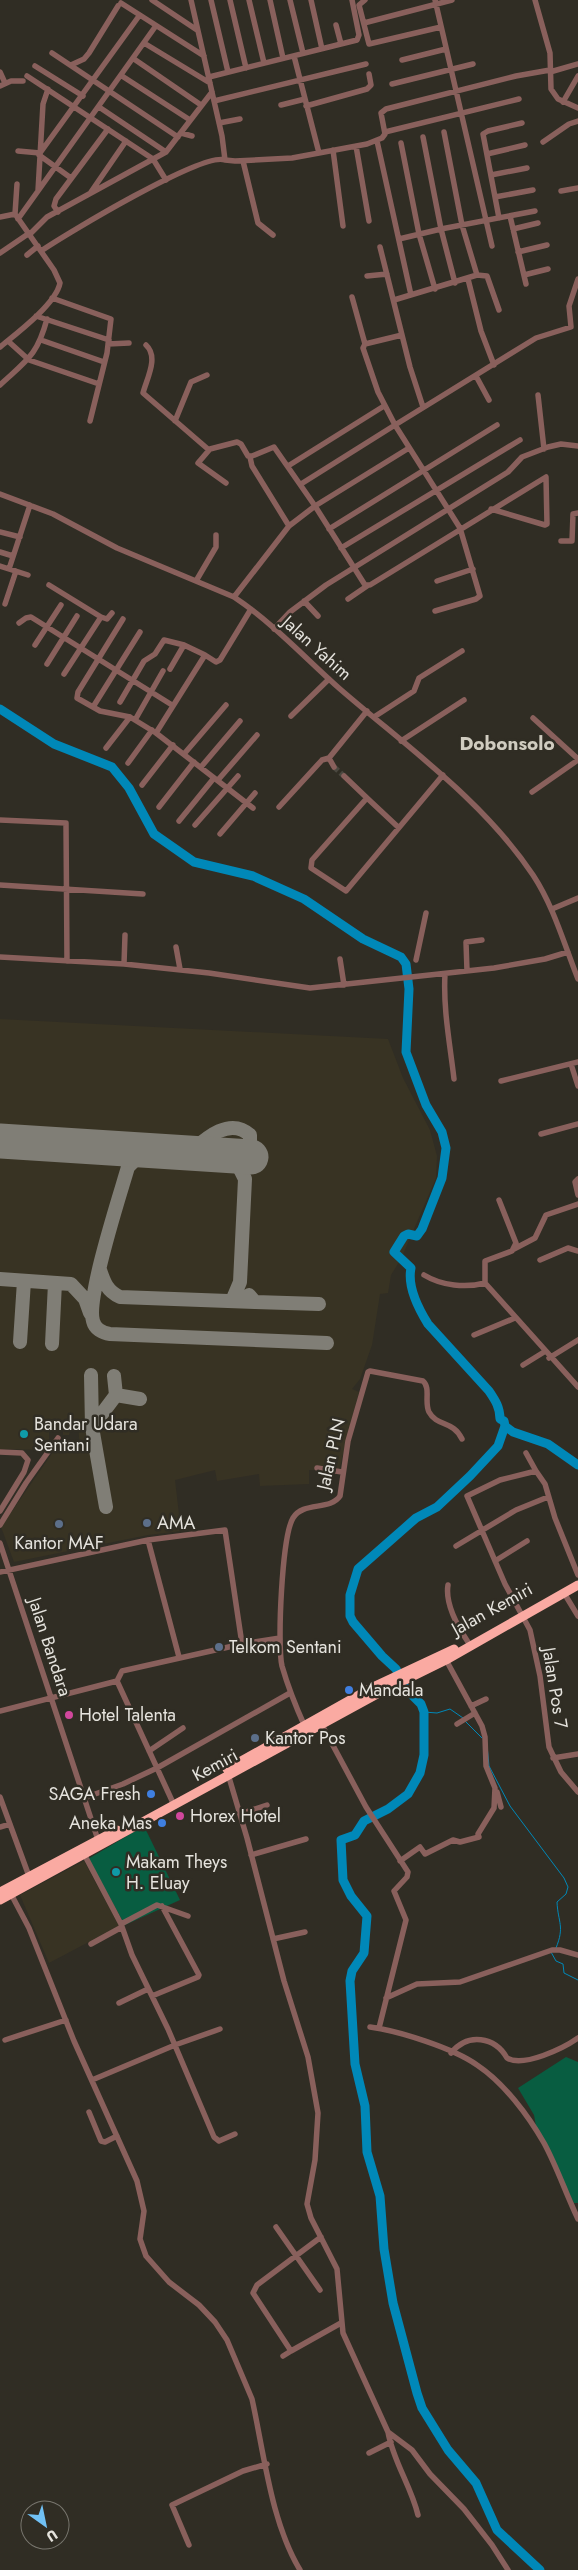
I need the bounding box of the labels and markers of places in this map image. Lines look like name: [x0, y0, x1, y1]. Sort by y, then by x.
place label: Bandar Udara Sentani: [34, 1411, 138, 1458]
marker: Bandar Udara Sentani: [18, 1428, 30, 1440]
place label: AMA: [157, 1510, 195, 1536]
marker: AMA: [141, 1517, 153, 1529]
marker: Kantor MAF: [53, 1518, 65, 1530]
place label: Kantor MAF: [14, 1530, 104, 1556]
place label: Telkom Sentani: [229, 1634, 342, 1660]
marker: Telkom Sentani: [213, 1641, 225, 1653]
place label: Mandala: [359, 1677, 423, 1703]
marker: Mandala: [343, 1684, 355, 1696]
place label: Hotel Talenta: [79, 1702, 176, 1728]
marker: Hotel Talenta: [63, 1709, 75, 1721]
place label: Kantor Pos: [265, 1725, 345, 1751]
marker: Kantor Pos: [249, 1732, 261, 1744]
place label: SAGA Fresh: [49, 1781, 141, 1807]
marker: SAGA Fresh: [145, 1788, 157, 1800]
place label: Horex Hotel: [190, 1803, 281, 1829]
place label: Aneka Mas: [69, 1810, 152, 1836]
marker: Horex Hotel: [174, 1810, 186, 1822]
marker: Aneka Mas: [156, 1817, 168, 1829]
place label: Makam Theys H. Eluay: [126, 1849, 227, 1896]
marker: Makam Theys H. Eluay: [110, 1866, 122, 1878]

